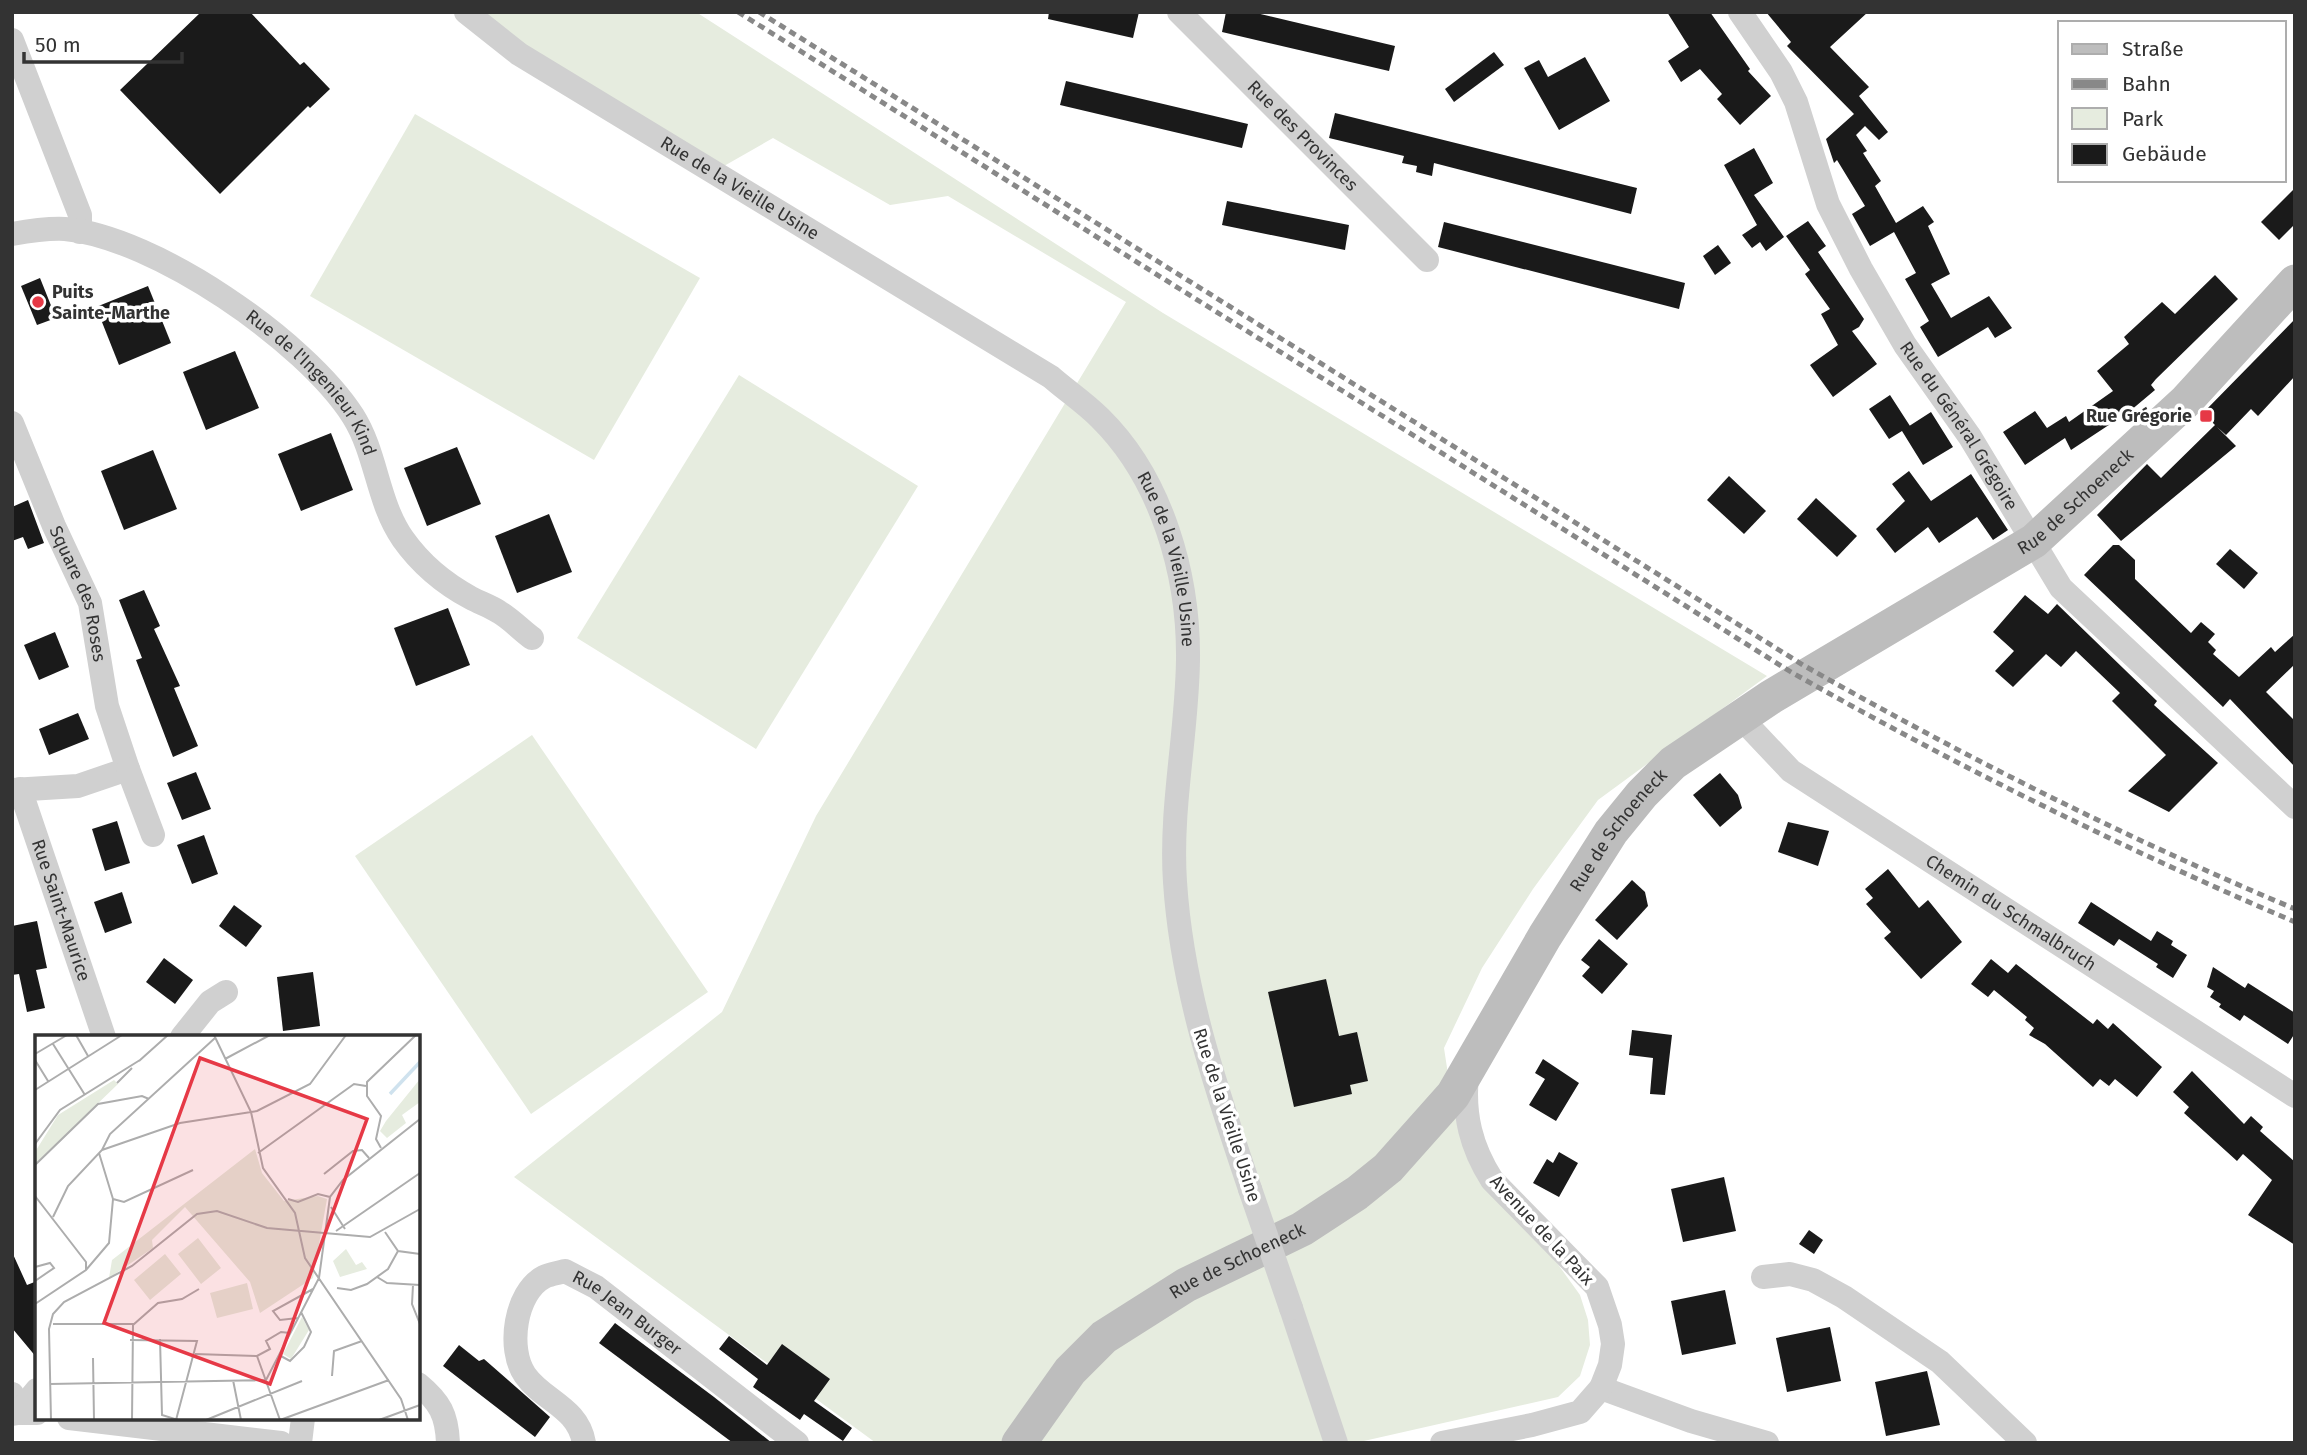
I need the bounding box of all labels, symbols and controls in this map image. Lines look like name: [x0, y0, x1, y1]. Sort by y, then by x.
scale bar: [24, 21, 182, 65]
legend: [2058, 21, 2286, 182]
text: 50 m: [35, 32, 81, 58]
text: Straße: [2122, 36, 2184, 62]
text: Bahn: [2122, 71, 2171, 97]
street label: Rue des Provinces: [1243, 76, 1363, 196]
text: Park: [2122, 106, 2164, 132]
street label: Rue de la Vieille Usine: [656, 132, 823, 245]
text: Gebäude: [2122, 141, 2207, 167]
place label: Puits Sainte-Marthe: [52, 281, 170, 324]
marker: Puits Sainte-Marthe: [30, 294, 46, 310]
street label: Rue de l'Ingenieur Kind: [242, 305, 381, 458]
street label: Rue du Général Grégoire: [1895, 337, 2023, 514]
place label: Rue Grégorie: [2086, 405, 2192, 427]
marker: Rue Grégorie: [2198, 408, 2214, 424]
street label: Rue de Schoeneck: [2013, 443, 2139, 559]
street label: Rue de la Vieille Usine: [1132, 467, 1199, 647]
street label: Square des Roses: [44, 522, 111, 663]
street label: Rue de Schoeneck: [1565, 764, 1672, 896]
street label: Rue Saint-Maurice: [27, 836, 95, 984]
street label: Chemin du Schmalbruch: [1921, 850, 2100, 976]
street label: Rue de la Vieille Usine: [1188, 1025, 1266, 1205]
inset map: [35, 1035, 420, 1420]
street label: Avenue de la Paix: [1485, 1170, 1599, 1290]
street label: Rue de Schoeneck: [1165, 1218, 1309, 1304]
street label: Rue Jean Burger: [569, 1266, 686, 1360]

